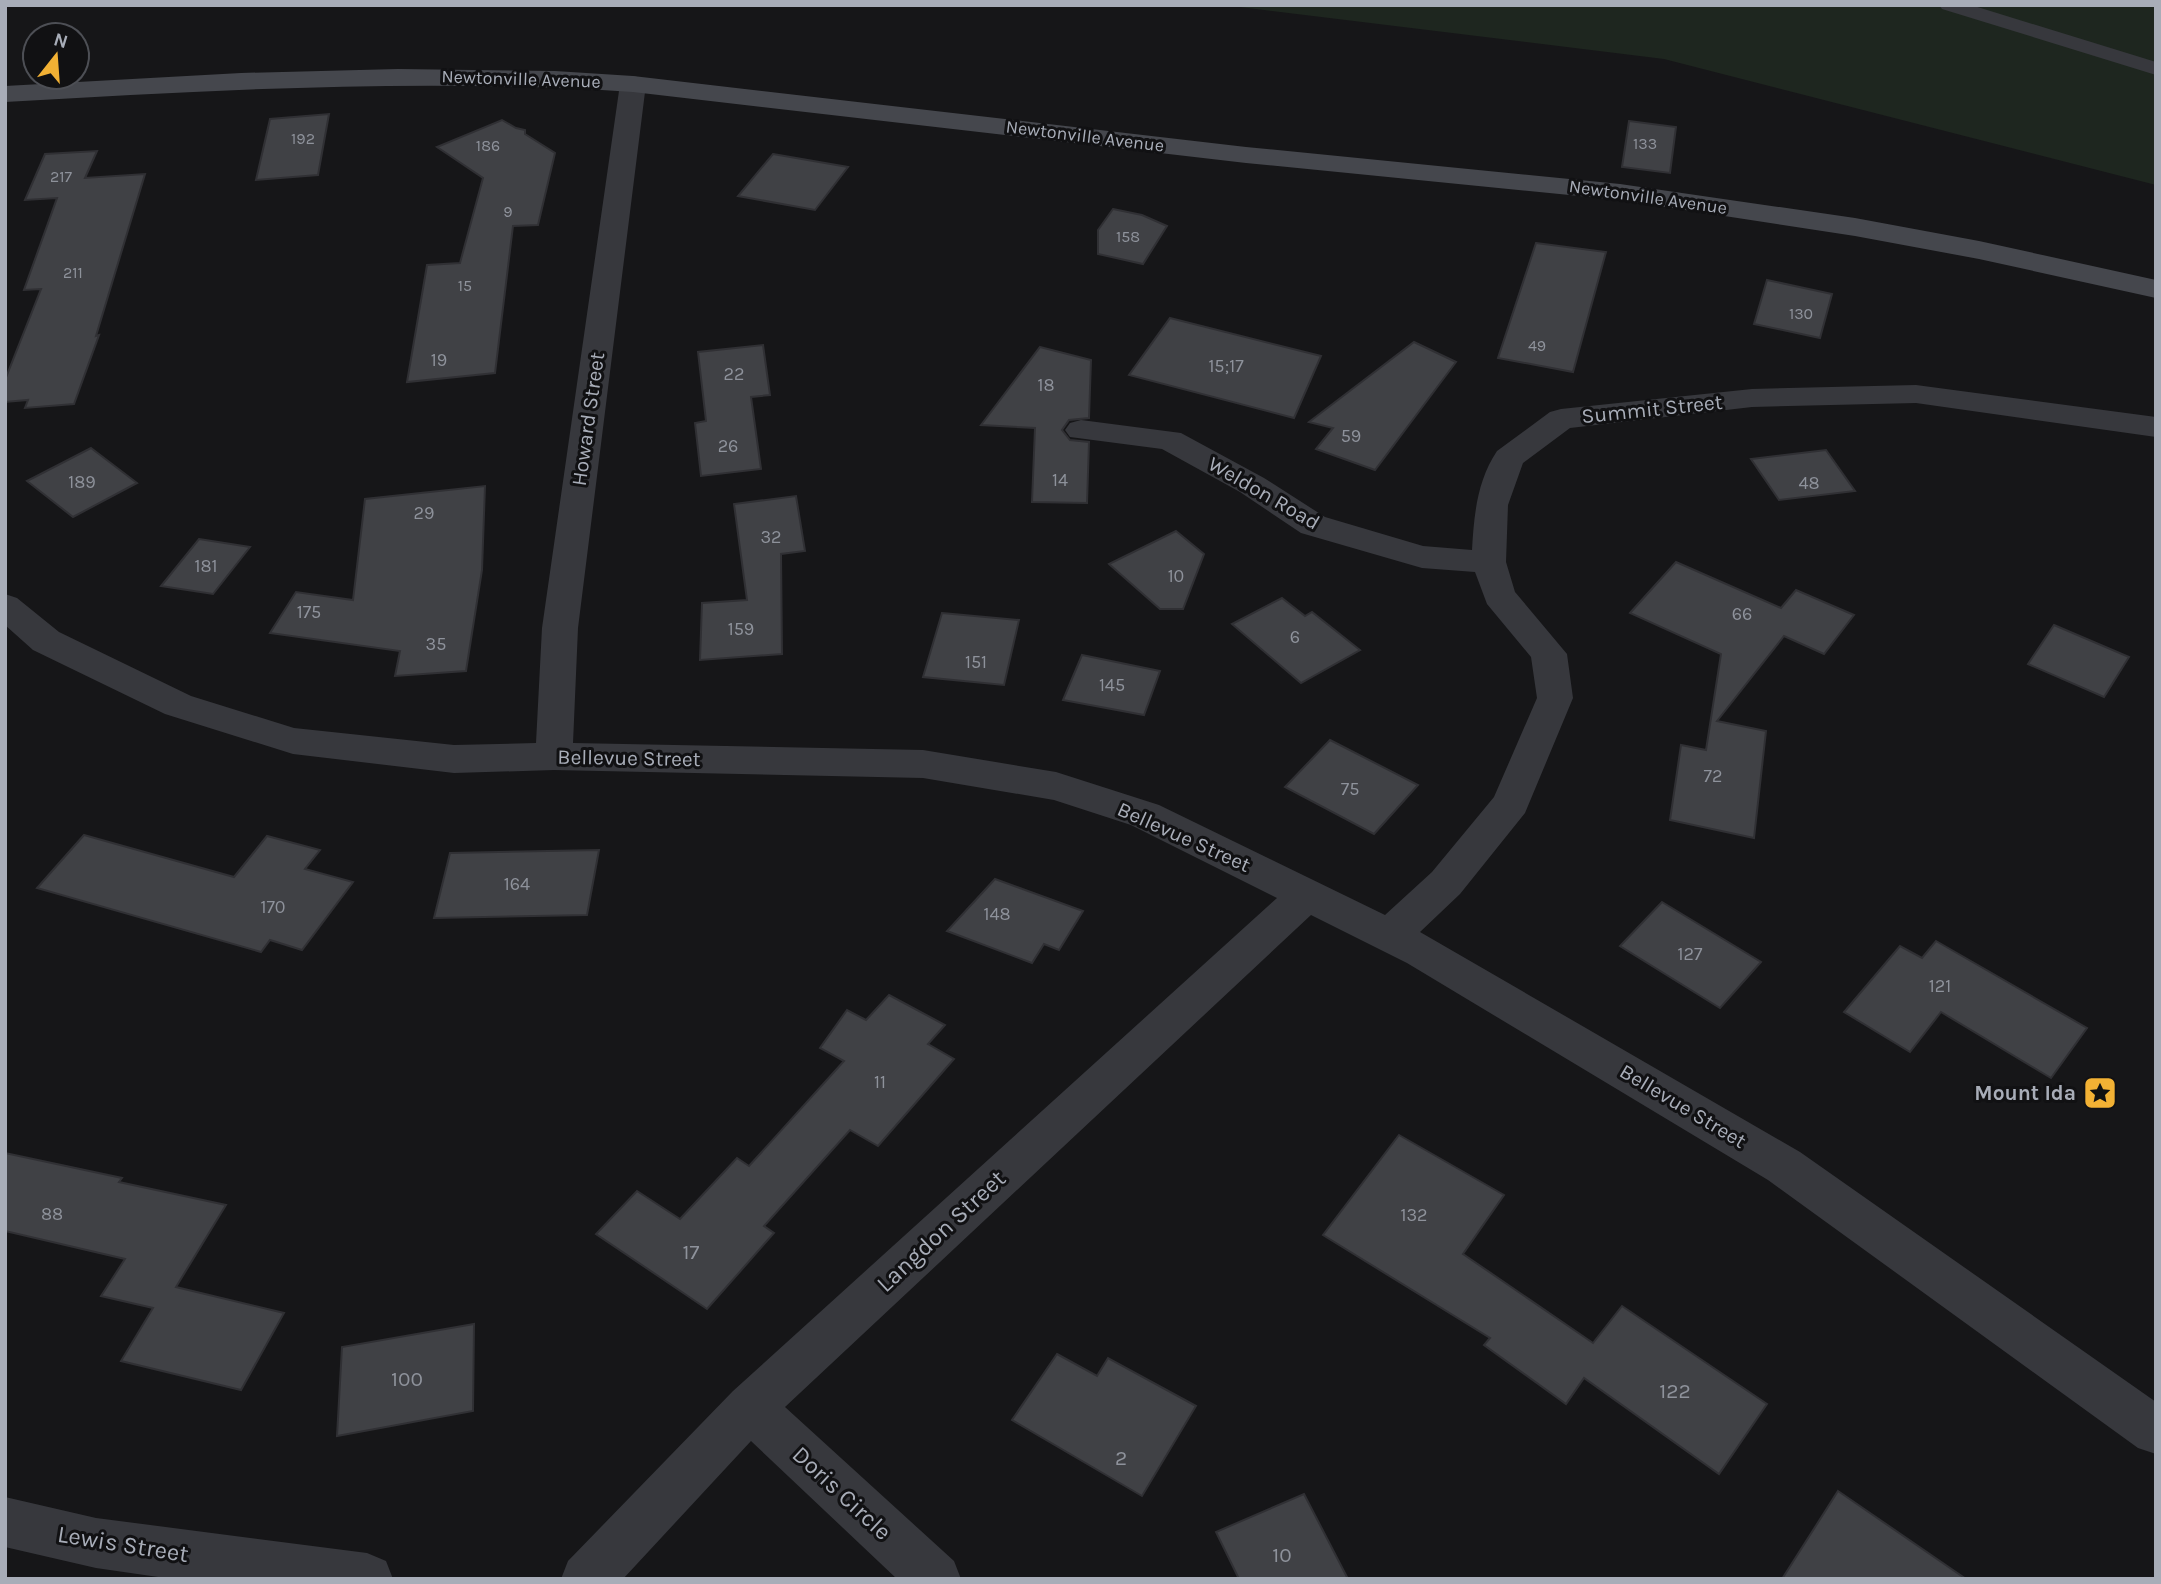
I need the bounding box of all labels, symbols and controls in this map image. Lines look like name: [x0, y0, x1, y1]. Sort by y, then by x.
north arrow: [21, 21, 91, 91]
text: N: [51, 28, 70, 53]
street label: Newtonville Avenue: [441, 65, 601, 93]
street label: Newtonville Avenue: [1005, 115, 1165, 157]
house number: 192: [291, 129, 315, 148]
house number: 133: [1633, 134, 1657, 153]
house number: 186: [476, 136, 500, 155]
house number: 217: [50, 167, 73, 186]
street label: Newtonville Avenue: [1568, 175, 1728, 219]
house number: 9: [503, 202, 513, 221]
house number: 158: [1116, 227, 1140, 246]
house number: 211: [63, 263, 83, 282]
house number: 15: [458, 276, 472, 295]
house number: 130: [1789, 304, 1813, 323]
house number: 49: [1528, 336, 1546, 355]
house number: 19: [431, 349, 447, 371]
street label: Howard Street: [567, 350, 609, 487]
house number: 15;17: [1208, 355, 1244, 377]
house number: 22: [724, 363, 744, 385]
house number: 18: [1037, 374, 1055, 396]
street label: Summit Street: [1580, 390, 1724, 428]
house number: 59: [1341, 425, 1361, 447]
house number: 26: [718, 435, 738, 457]
street label: Weldon Road: [1204, 451, 1324, 535]
house number: 14: [1052, 469, 1068, 491]
house number: 189: [68, 471, 96, 493]
house number: 48: [1798, 472, 1820, 494]
house number: 29: [414, 502, 434, 524]
house number: 32: [760, 526, 782, 548]
house number: 181: [195, 555, 217, 577]
house number: 10: [1168, 565, 1184, 587]
house number: 175: [297, 601, 321, 623]
house number: 66: [1732, 603, 1752, 625]
house number: 159: [728, 618, 754, 640]
house number: 6: [1290, 626, 1300, 648]
house number: 35: [426, 633, 446, 655]
house number: 151: [965, 651, 987, 673]
house number: 145: [1099, 674, 1125, 696]
street label: Bellevue Street: [557, 745, 701, 771]
house number: 72: [1704, 765, 1722, 787]
house number: 75: [1341, 778, 1359, 800]
street label: Bellevue Street: [1114, 797, 1254, 877]
house number: 164: [504, 873, 530, 895]
house number: 170: [260, 896, 286, 918]
house number: 148: [983, 903, 1011, 925]
house number: 127: [1678, 943, 1703, 965]
house number: 121: [1929, 975, 1951, 997]
street label: Bellevue Street: [1616, 1059, 1751, 1153]
house number: 11: [874, 1071, 886, 1093]
place icon: Mount Ida: [2081, 1074, 2119, 1112]
place label: Mount Ida: [1974, 1081, 2076, 1105]
street label: Langdon Street: [871, 1164, 1011, 1298]
house number: 88: [41, 1203, 63, 1225]
house number: 132: [1400, 1204, 1428, 1226]
house number: 17: [683, 1240, 700, 1264]
house number: 100: [391, 1367, 423, 1391]
house number: 122: [1659, 1379, 1691, 1403]
street label: Doris Circle: [787, 1440, 897, 1546]
house number: 2: [1115, 1446, 1127, 1470]
street label: Lewis Street: [55, 1520, 191, 1568]
house number: 10: [1272, 1543, 1292, 1567]

